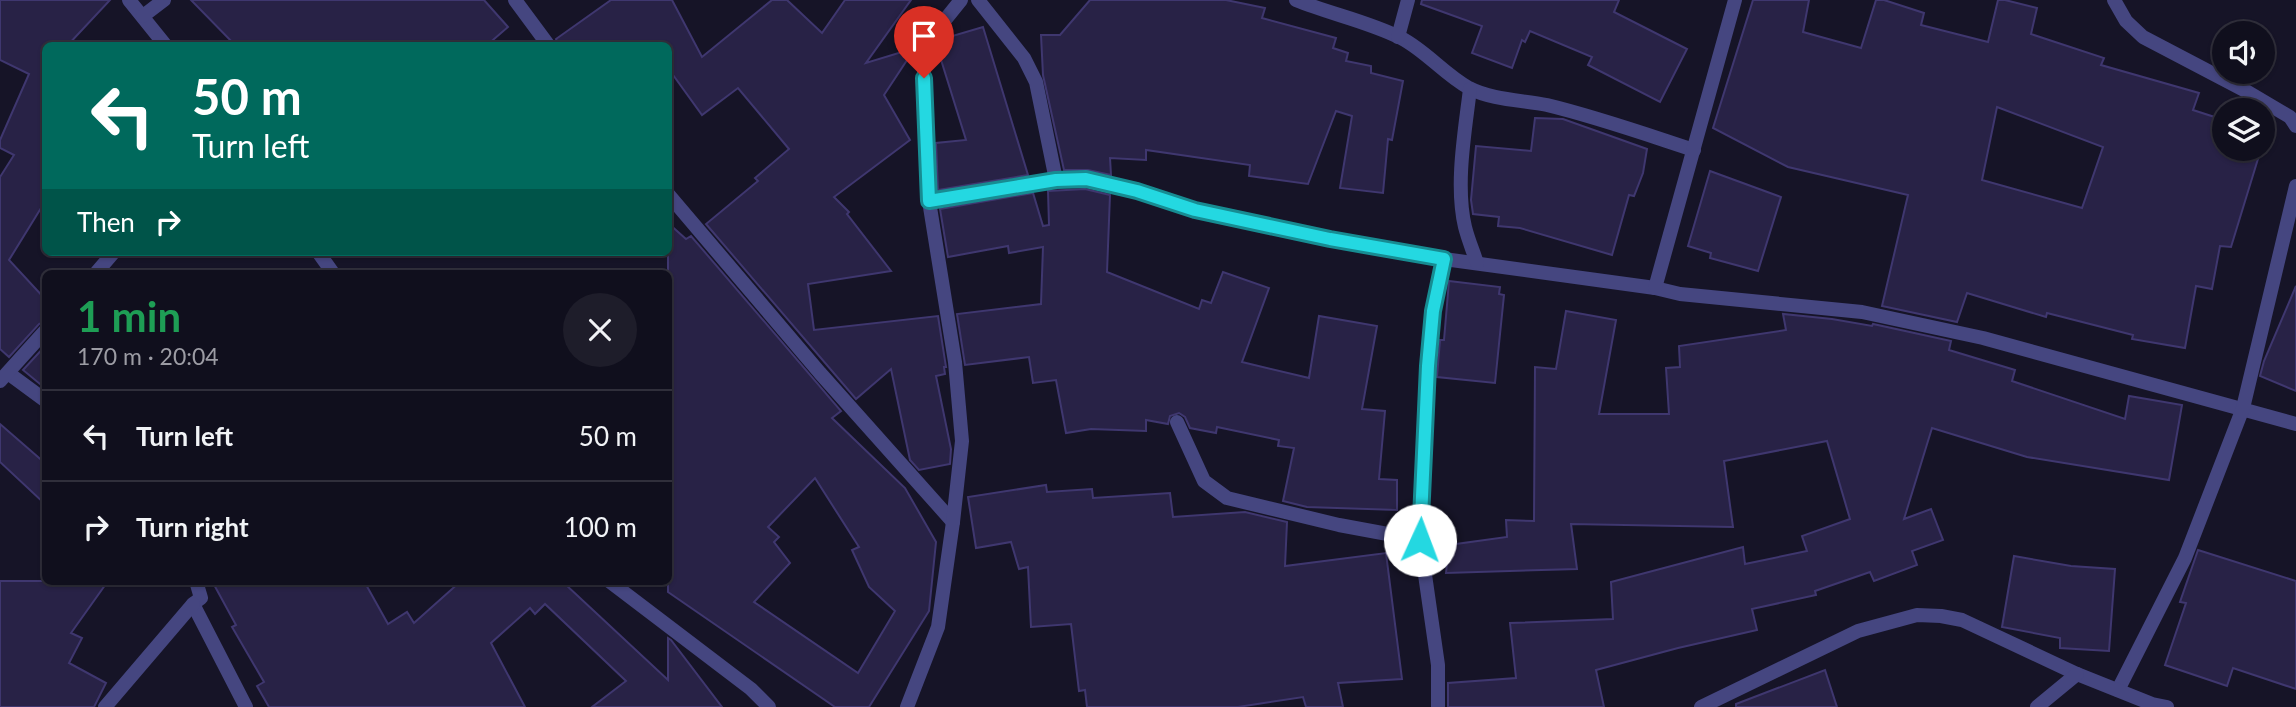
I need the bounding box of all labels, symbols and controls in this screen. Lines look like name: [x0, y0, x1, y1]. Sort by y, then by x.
pin: [894, 6, 954, 78]
icon: arrive: [905, 17, 943, 55]
map controls: [2212, 21, 2275, 161]
button: sound: [2212, 21, 2275, 84]
text: 50 m: [192, 67, 302, 125]
icon: left: [77, 70, 168, 161]
button: layers: [2212, 98, 2275, 161]
text: Turn left: [192, 126, 309, 165]
icon: right: [149, 203, 187, 241]
text: Then: [77, 206, 135, 238]
text: 1 min: [77, 291, 181, 341]
button: close: [563, 293, 637, 367]
text: 170 m · 20:04: [77, 342, 219, 370]
icon: left: [77, 417, 115, 455]
text: Turn left: [136, 420, 233, 452]
text: 50 m: [579, 420, 637, 452]
position arrow: [1383, 503, 1457, 577]
icon: right: [77, 508, 115, 546]
text: Turn right: [136, 511, 249, 543]
text: 100 m: [564, 511, 637, 543]

